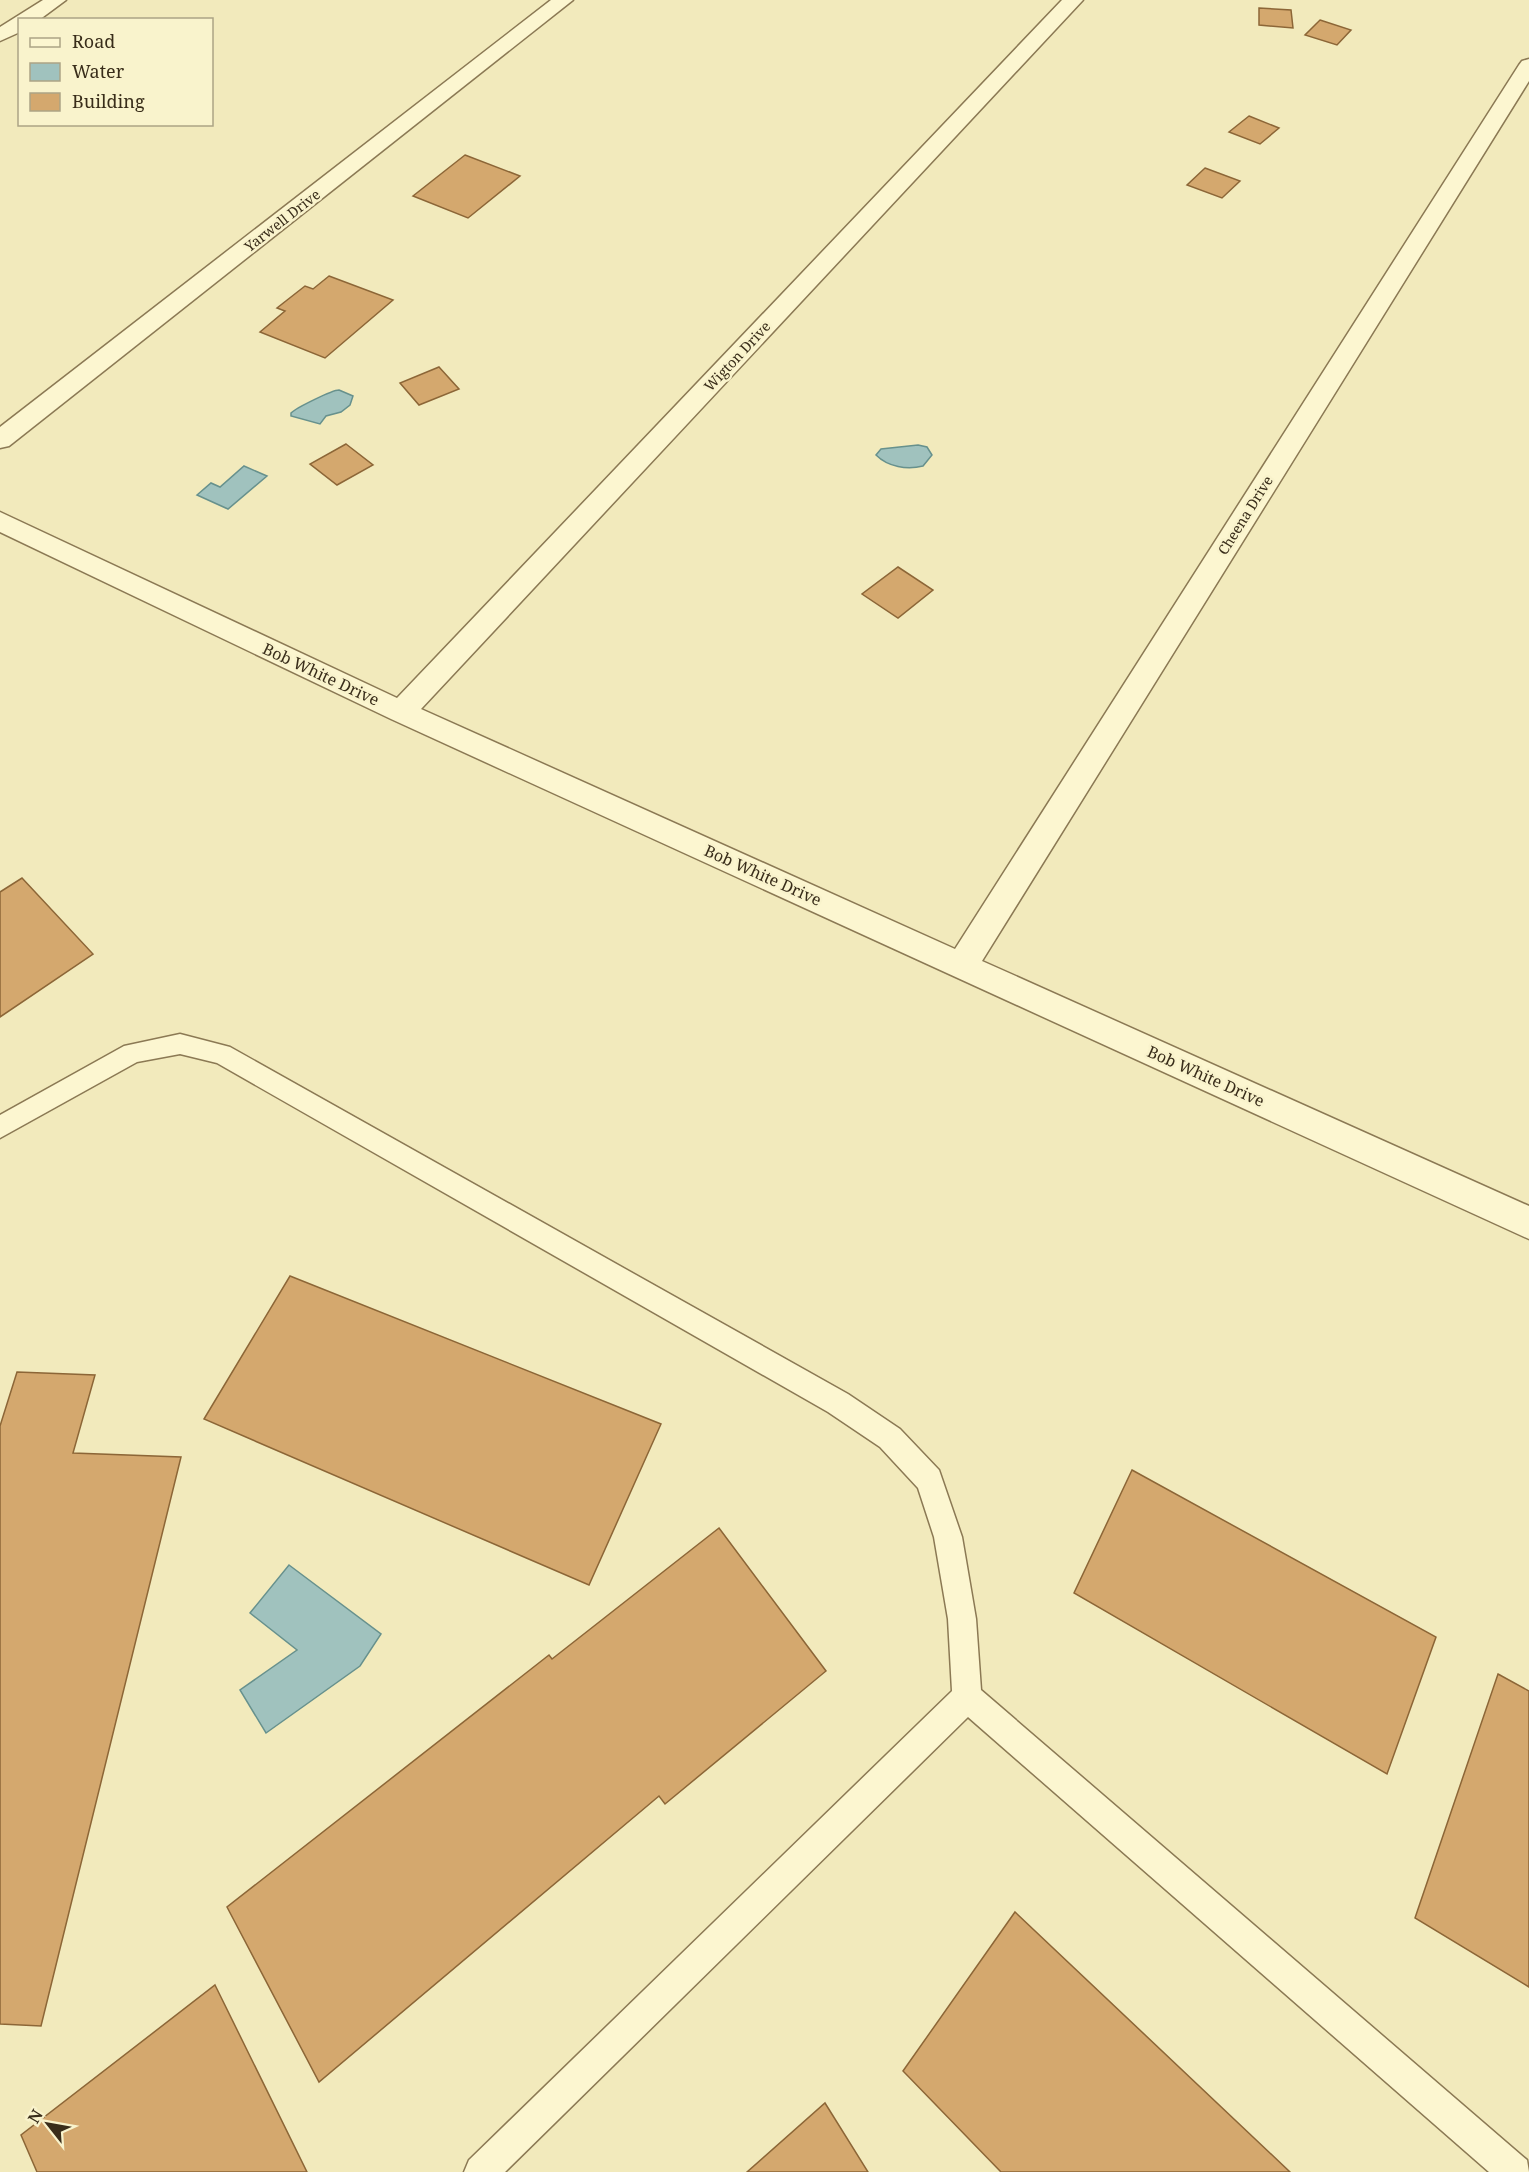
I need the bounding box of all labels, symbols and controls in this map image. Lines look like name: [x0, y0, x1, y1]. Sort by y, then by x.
legend: [18, 18, 213, 126]
text: Road: [72, 29, 115, 53]
text: Water: [72, 59, 125, 83]
text: Building: [72, 89, 145, 113]
street label: Yarwell Drive: [239, 184, 324, 256]
street label: Wigton Drive: [700, 317, 774, 395]
street label: Cheena Drive: [1213, 472, 1277, 558]
street label: Bob White Drive: [259, 637, 383, 711]
street label: Bob White Drive: [701, 839, 825, 911]
street label: Bob White Drive: [1144, 1040, 1268, 1112]
north arrow: [18, 2094, 78, 2154]
text: N: [22, 2105, 48, 2127]

